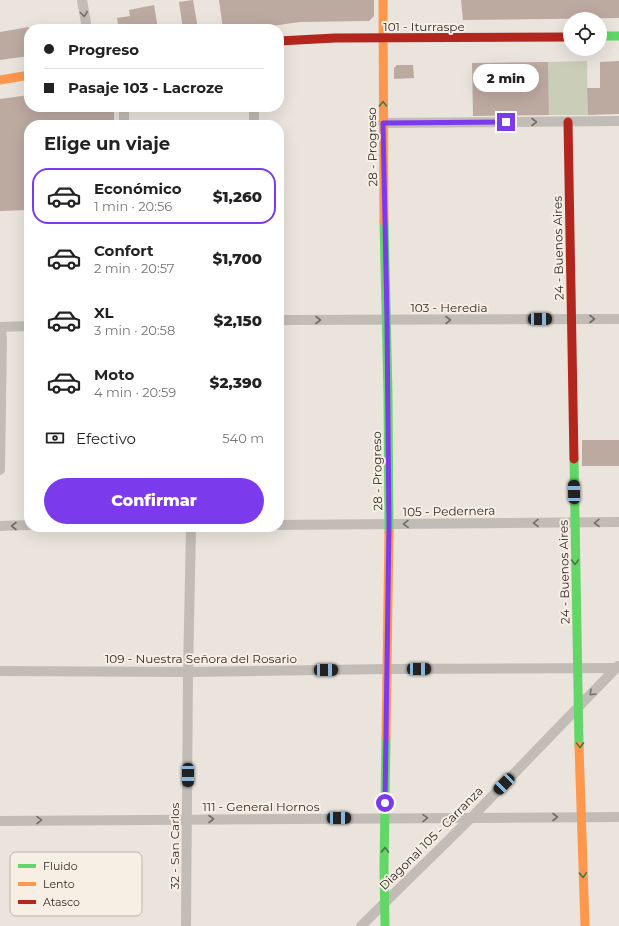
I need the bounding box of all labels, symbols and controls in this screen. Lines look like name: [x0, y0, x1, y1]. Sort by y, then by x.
one-way arrow: [79, 11, 88, 18]
map controls: [563, 12, 607, 56]
button: locate: [563, 12, 607, 56]
street label: 101 - Iturraspe: [383, 19, 465, 34]
text: Progreso: [68, 40, 139, 59]
callout: 2 min: [473, 64, 539, 92]
text: 2 min: [487, 70, 525, 86]
text: Pasaje 103 - Lacroze: [68, 78, 224, 97]
one-way arrow: [379, 101, 387, 107]
street label: 28 - Progreso: [364, 107, 380, 187]
route end: [497, 113, 515, 131]
one-way arrow: [531, 118, 537, 126]
text: Elige un viaje: [44, 133, 170, 155]
icon: car: [46, 178, 82, 214]
text: Económico: [94, 179, 182, 198]
text: $1,260: [213, 187, 262, 206]
street label: 24 - Buenos Aires: [550, 196, 566, 300]
text: 1 min · 20:56: [94, 198, 172, 214]
icon: car: [46, 240, 82, 276]
text: Confort: [94, 241, 154, 260]
text: $1,700: [213, 249, 262, 268]
text: 2 min · 20:57: [94, 260, 175, 276]
street label: 103 - Heredia: [410, 300, 488, 315]
icon: car: [46, 302, 82, 338]
text: XL: [94, 303, 113, 322]
text: $2,150: [214, 311, 262, 330]
car: [528, 313, 552, 325]
one-way arrow: [589, 315, 595, 323]
one-way arrow: [315, 316, 321, 324]
one-way arrow: [445, 316, 451, 324]
text: 3 min · 20:58: [94, 322, 175, 338]
icon: car: [46, 364, 82, 400]
text: Moto: [94, 365, 134, 384]
text: $2,390: [210, 373, 262, 392]
text: 4 min · 20:59: [94, 384, 176, 400]
icon: cash: [44, 427, 66, 449]
text: Efectivo: [76, 429, 136, 448]
text: 540 m: [222, 430, 264, 446]
street label: 28 - Progreso: [369, 431, 385, 511]
button: Confirmar: [44, 478, 264, 524]
car: [568, 480, 580, 504]
street label: 105 - Pedernera: [403, 503, 495, 519]
one-way arrow: [594, 518, 600, 527]
one-way arrow: [533, 519, 539, 527]
one-way arrow: [403, 520, 409, 529]
street label: 24 - Buenos Aires: [556, 520, 572, 624]
one-way arrow: [11, 522, 17, 530]
one-way arrow: [571, 559, 580, 565]
street label: 109 - Nuestra Señora del Rosario: [105, 651, 297, 666]
car: [407, 663, 431, 675]
car: [314, 664, 338, 676]
one-way arrow: [589, 688, 597, 696]
one-way arrow: [576, 742, 584, 748]
car: [182, 763, 194, 787]
car: [491, 771, 517, 797]
street label: Diagonal 105 - Carranza: [376, 783, 486, 893]
route start: [376, 794, 394, 812]
street label: 111 - General Hornos: [202, 799, 320, 814]
street label: 32 - San Carlos: [167, 802, 182, 889]
car: [327, 812, 351, 824]
one-way arrow: [552, 813, 558, 821]
one-way arrow: [422, 814, 428, 822]
one-way arrow: [208, 815, 214, 823]
one-way arrow: [36, 816, 42, 824]
one-way arrow: [380, 847, 389, 853]
legend: [10, 852, 142, 916]
text: Fluido: [43, 859, 78, 873]
one-way arrow: [579, 872, 587, 878]
text: Lento: [43, 877, 75, 891]
text: Atasco: [43, 895, 80, 909]

